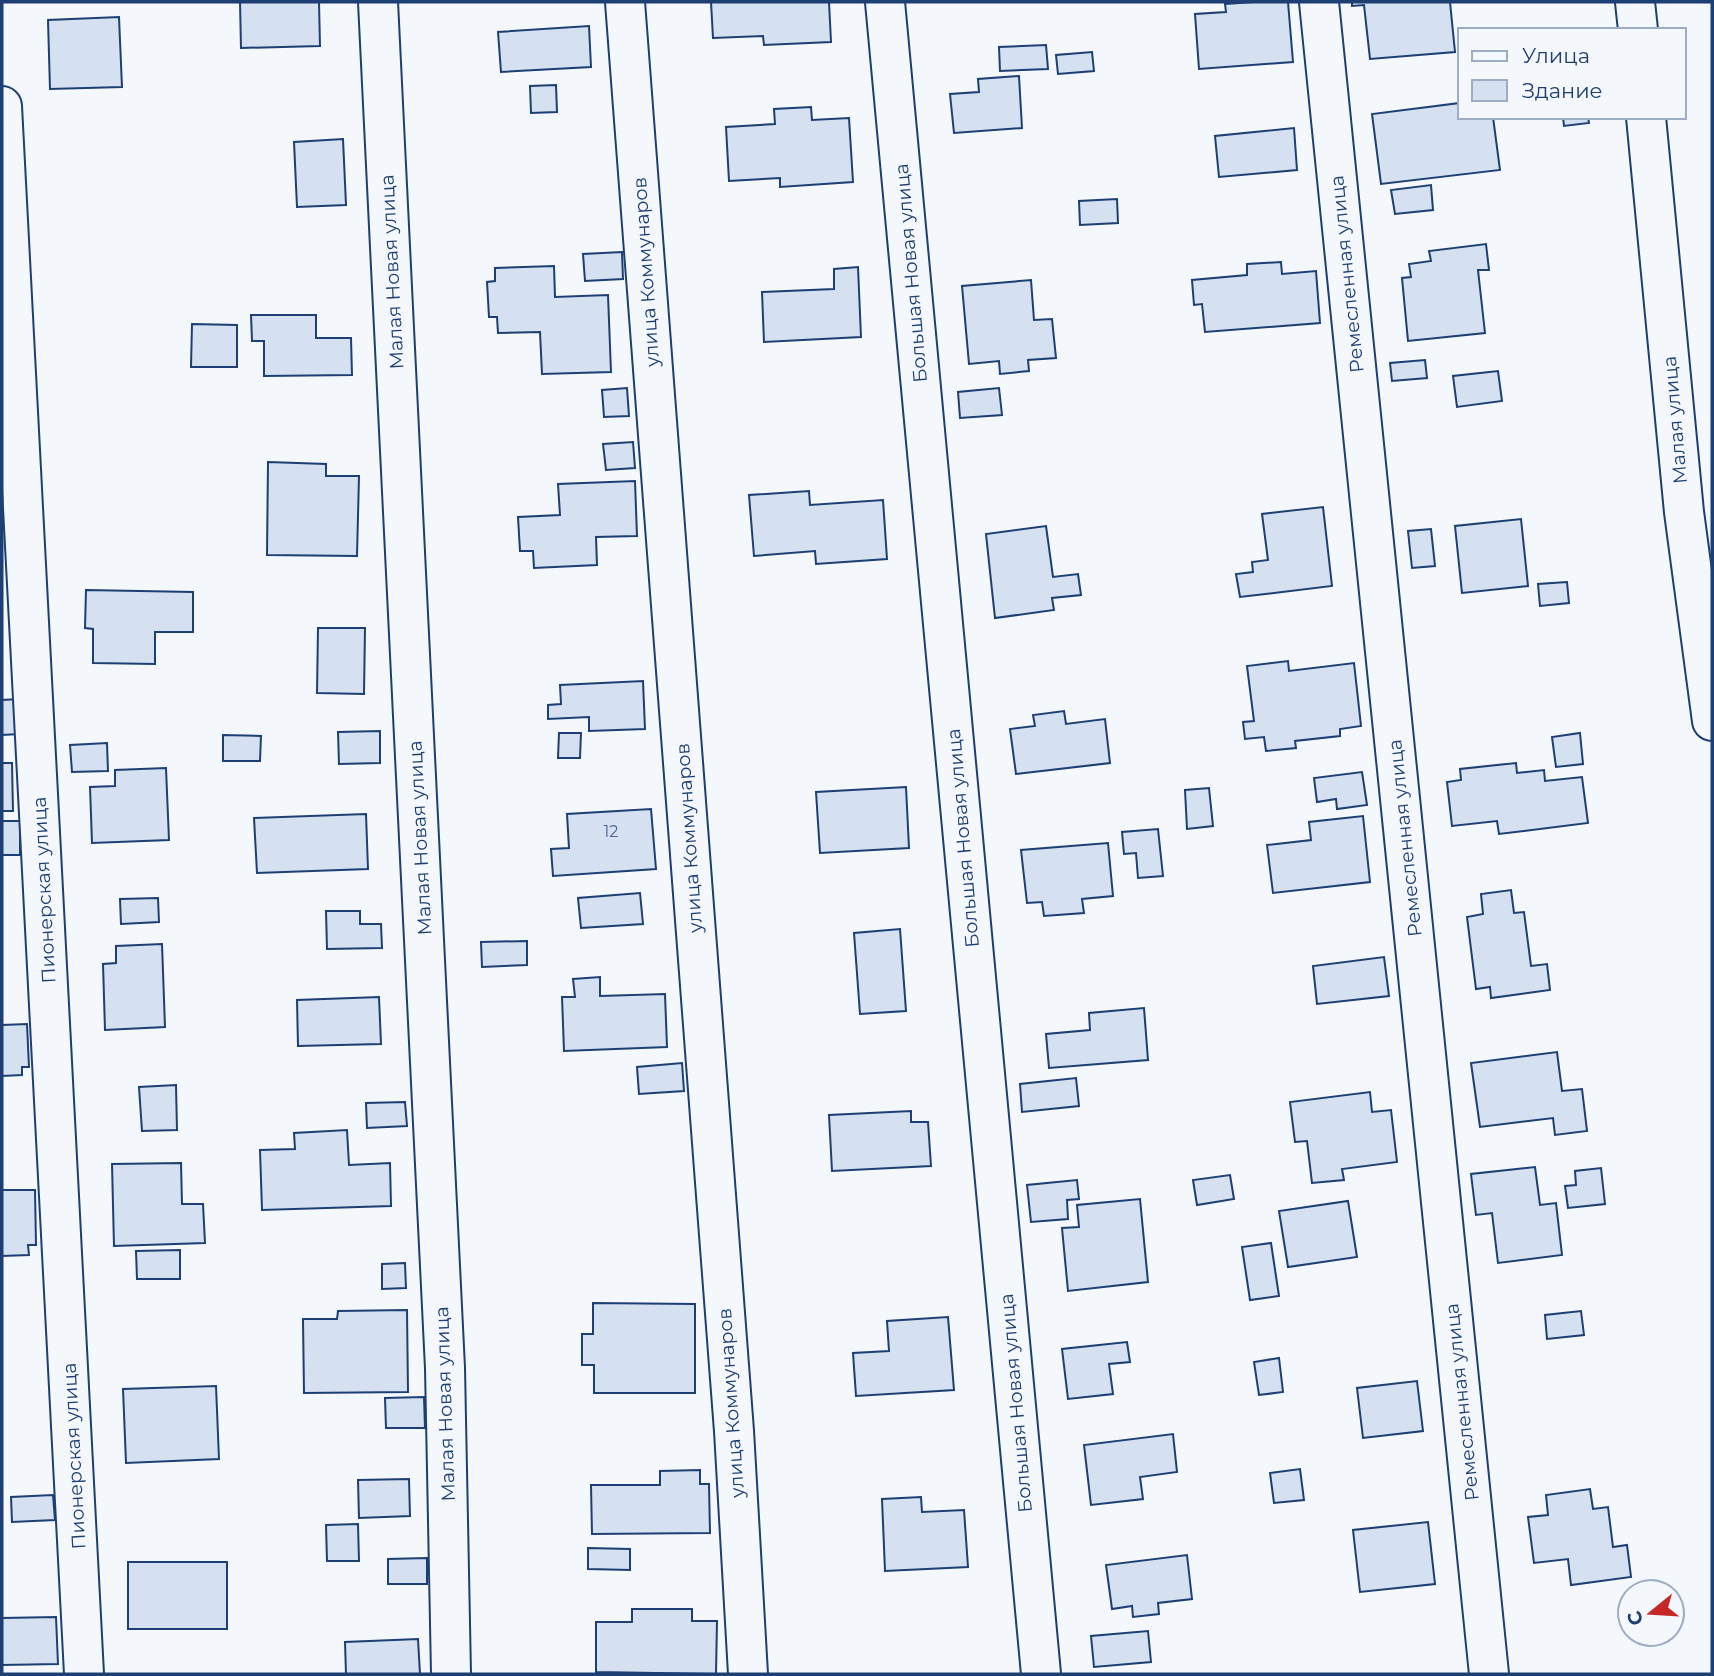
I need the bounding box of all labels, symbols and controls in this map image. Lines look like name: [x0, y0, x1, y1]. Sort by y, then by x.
legend: [1458, 28, 1686, 119]
text: Улица: [1522, 43, 1590, 68]
text: Здание: [1522, 78, 1603, 103]
street label: Большая Новая улица: [890, 162, 932, 384]
street label: Малая Новая улица: [375, 174, 409, 370]
street label: Ремесленная улица: [1325, 174, 1369, 374]
street label: улица Коммунаров: [628, 176, 664, 369]
street label: Малая улица: [1658, 355, 1692, 485]
street label: Большая Новая улица: [942, 727, 984, 949]
street label: Ремесленная улица: [1383, 738, 1427, 938]
street label: Малая Новая улица: [403, 740, 437, 936]
street label: улица Коммунаров: [671, 742, 707, 935]
street label: Пионерская улица: [28, 796, 60, 984]
house number: 12: [604, 822, 618, 841]
street label: Большая Новая улица: [995, 1292, 1037, 1514]
street label: Ремесленная улица: [1440, 1302, 1484, 1502]
street label: Малая Новая улица: [430, 1306, 460, 1502]
street label: улица Коммунаров: [713, 1307, 749, 1500]
street label: Пионерская улица: [58, 1362, 90, 1550]
north arrow: [1616, 1578, 1686, 1648]
text: С: [1622, 1608, 1648, 1628]

